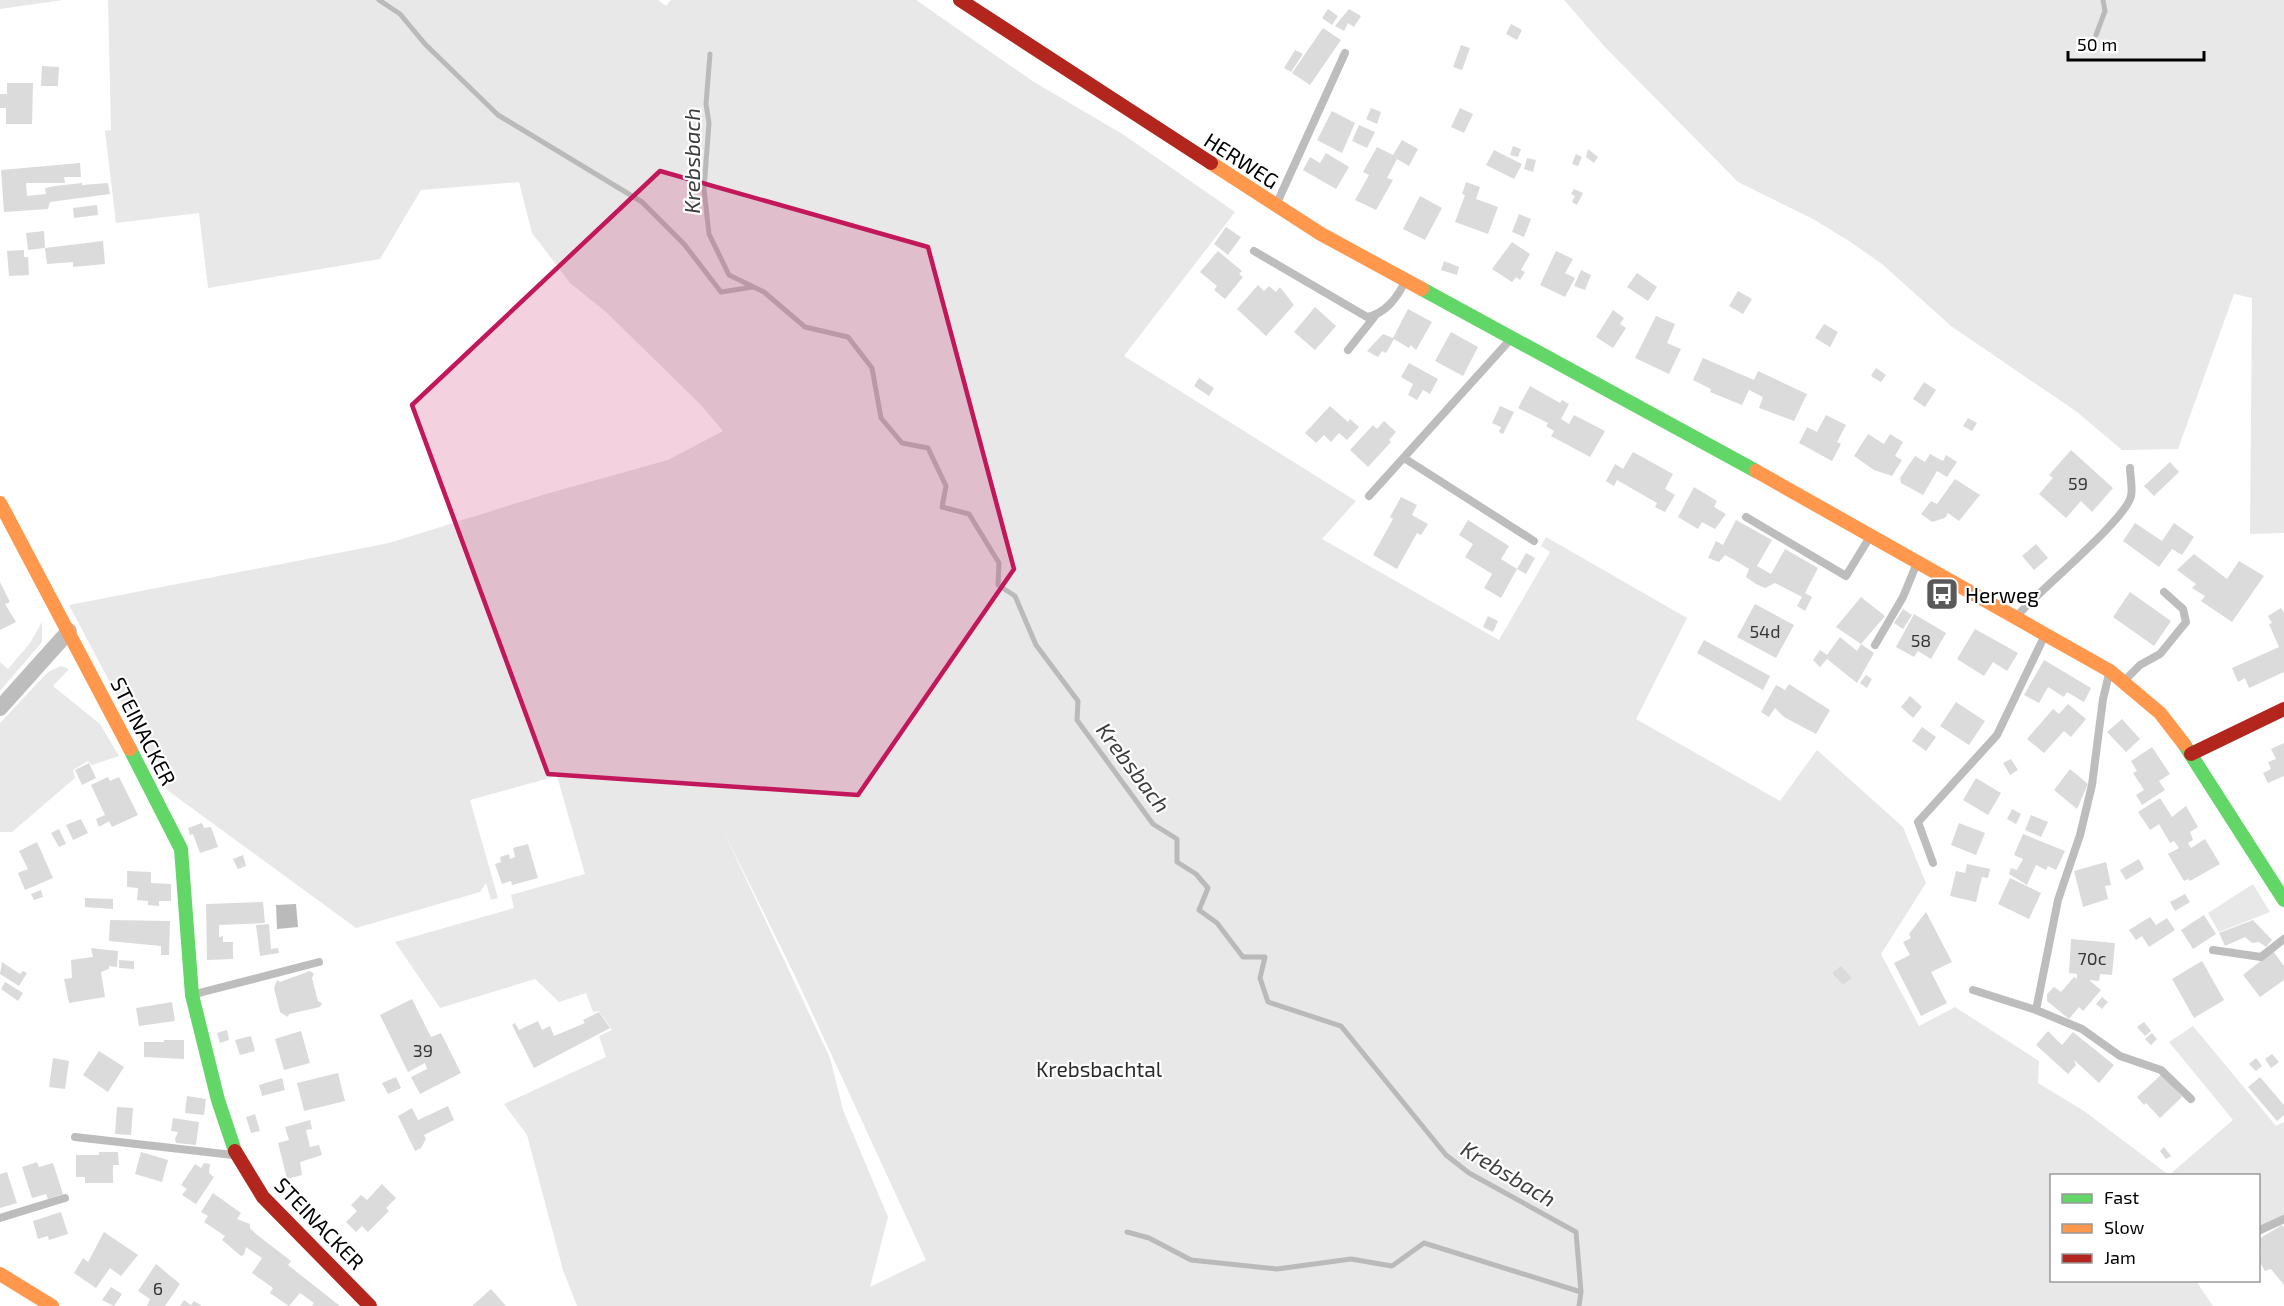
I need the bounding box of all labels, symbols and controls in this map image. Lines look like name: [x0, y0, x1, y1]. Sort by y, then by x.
scale bar: [2068, 24, 2204, 62]
text: 50 m: [2077, 33, 2117, 55]
water label: Krebsbach: [678, 108, 704, 214]
street label: HERWEG: [1200, 127, 1284, 193]
house number: 59: [2068, 472, 2088, 494]
bus stop icon: Herweg: [1924, 576, 1960, 612]
place label: Herweg: [1965, 582, 2039, 607]
house number: 54d: [1749, 620, 1781, 642]
house number: 58: [1911, 629, 1931, 651]
street label: STEINACKER: [106, 673, 182, 789]
water label: Krebsbach: [1092, 717, 1176, 817]
house number: 70c: [2078, 947, 2107, 969]
house number: 39: [413, 1039, 433, 1061]
park label: Krebsbachtal: [1036, 1056, 1163, 1081]
water label: Krebsbach: [1457, 1135, 1561, 1211]
street label: STEINACKER: [270, 1172, 370, 1274]
legend: [2050, 1174, 2260, 1282]
text: Fast: [2104, 1186, 2139, 1208]
text: Slow: [2104, 1216, 2145, 1238]
text: Jam: [2104, 1246, 2136, 1268]
house number: 6: [153, 1277, 163, 1299]

